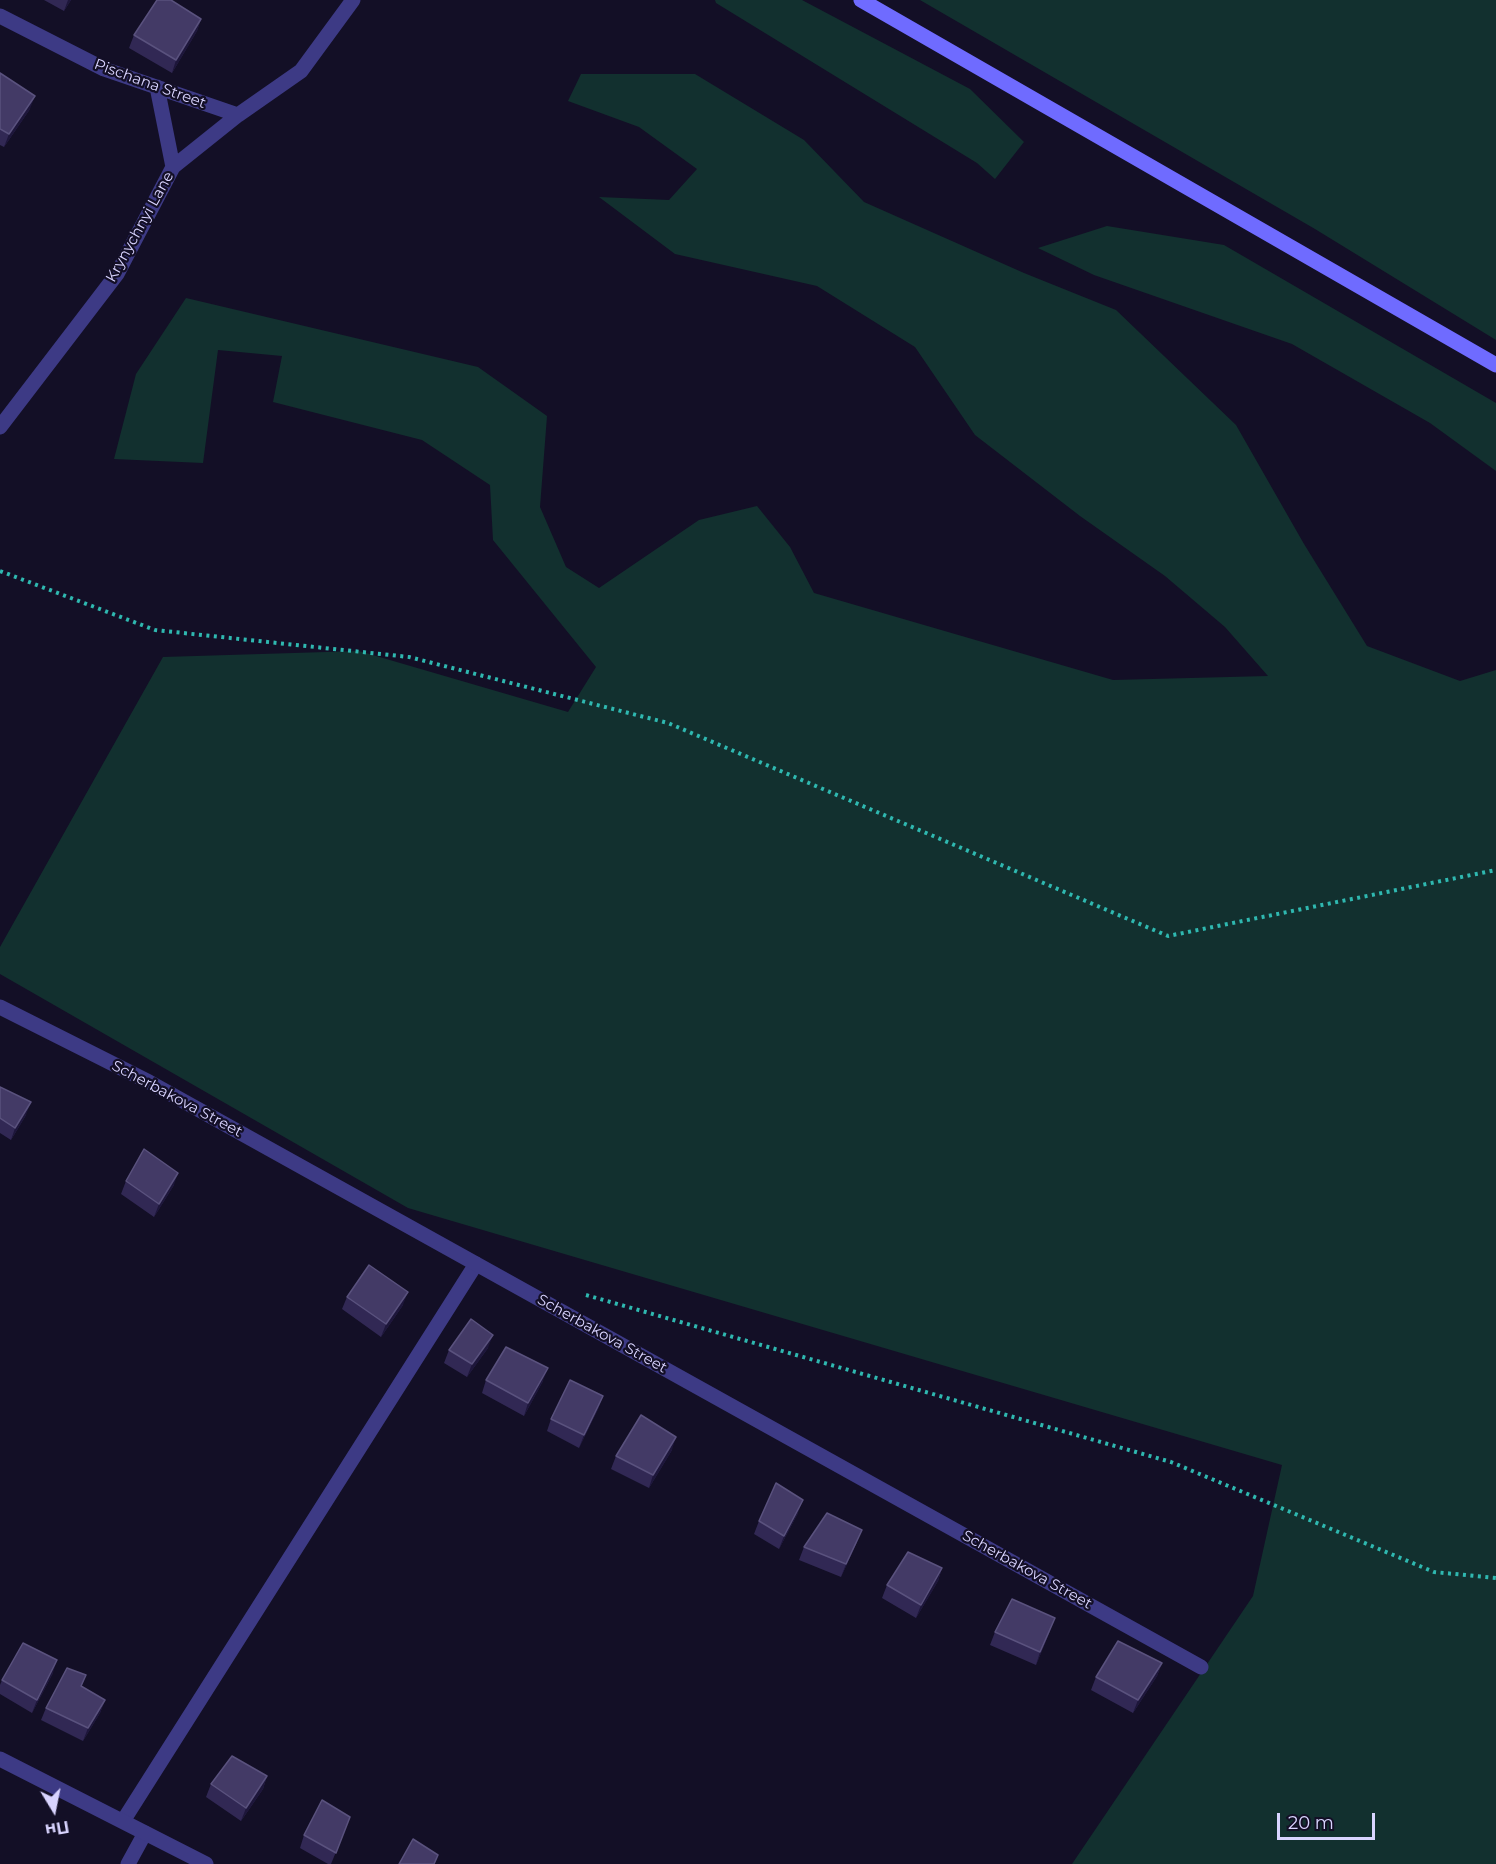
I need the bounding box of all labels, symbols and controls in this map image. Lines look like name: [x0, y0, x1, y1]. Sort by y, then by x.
street label: Pischana Street: [92, 55, 208, 113]
street label: Krynychnyi Lane: [102, 169, 178, 285]
street label: Scherbakova Street: [109, 1057, 245, 1141]
street label: Scherbakova Street: [534, 1291, 670, 1377]
street label: Scherbakova Street: [959, 1527, 1095, 1613]
north arrow: [24, 1780, 84, 1840]
scale bar: [1280, 1801, 1378, 1839]
text: 20 m: [1288, 1812, 1334, 1834]
text: Пн: [44, 1817, 71, 1840]

